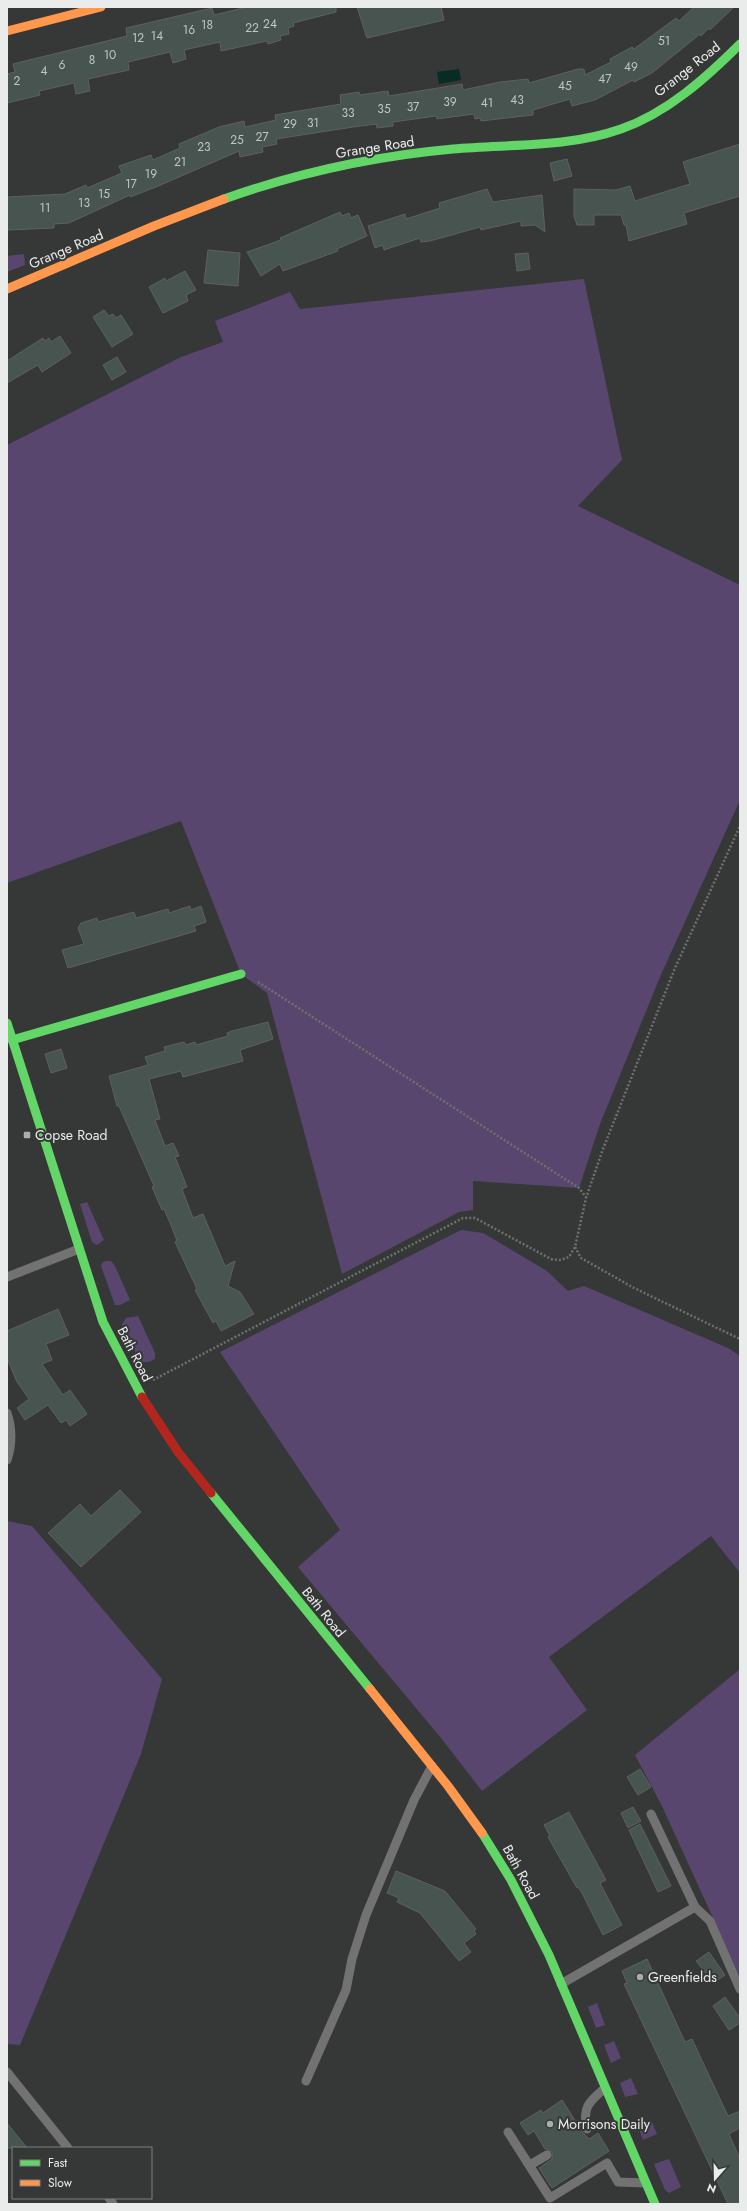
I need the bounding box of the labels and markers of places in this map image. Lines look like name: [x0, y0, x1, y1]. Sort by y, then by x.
place label: Copse Road: [35, 1125, 107, 1145]
marker: Copse Road: [22, 1130, 32, 1140]
place label: Greenfields: [648, 1967, 717, 1987]
marker: Greenfields: [635, 1972, 645, 1982]
place label: Morrisons Daily: [558, 2114, 651, 2134]
marker: Morrisons Daily: [545, 2119, 555, 2129]

